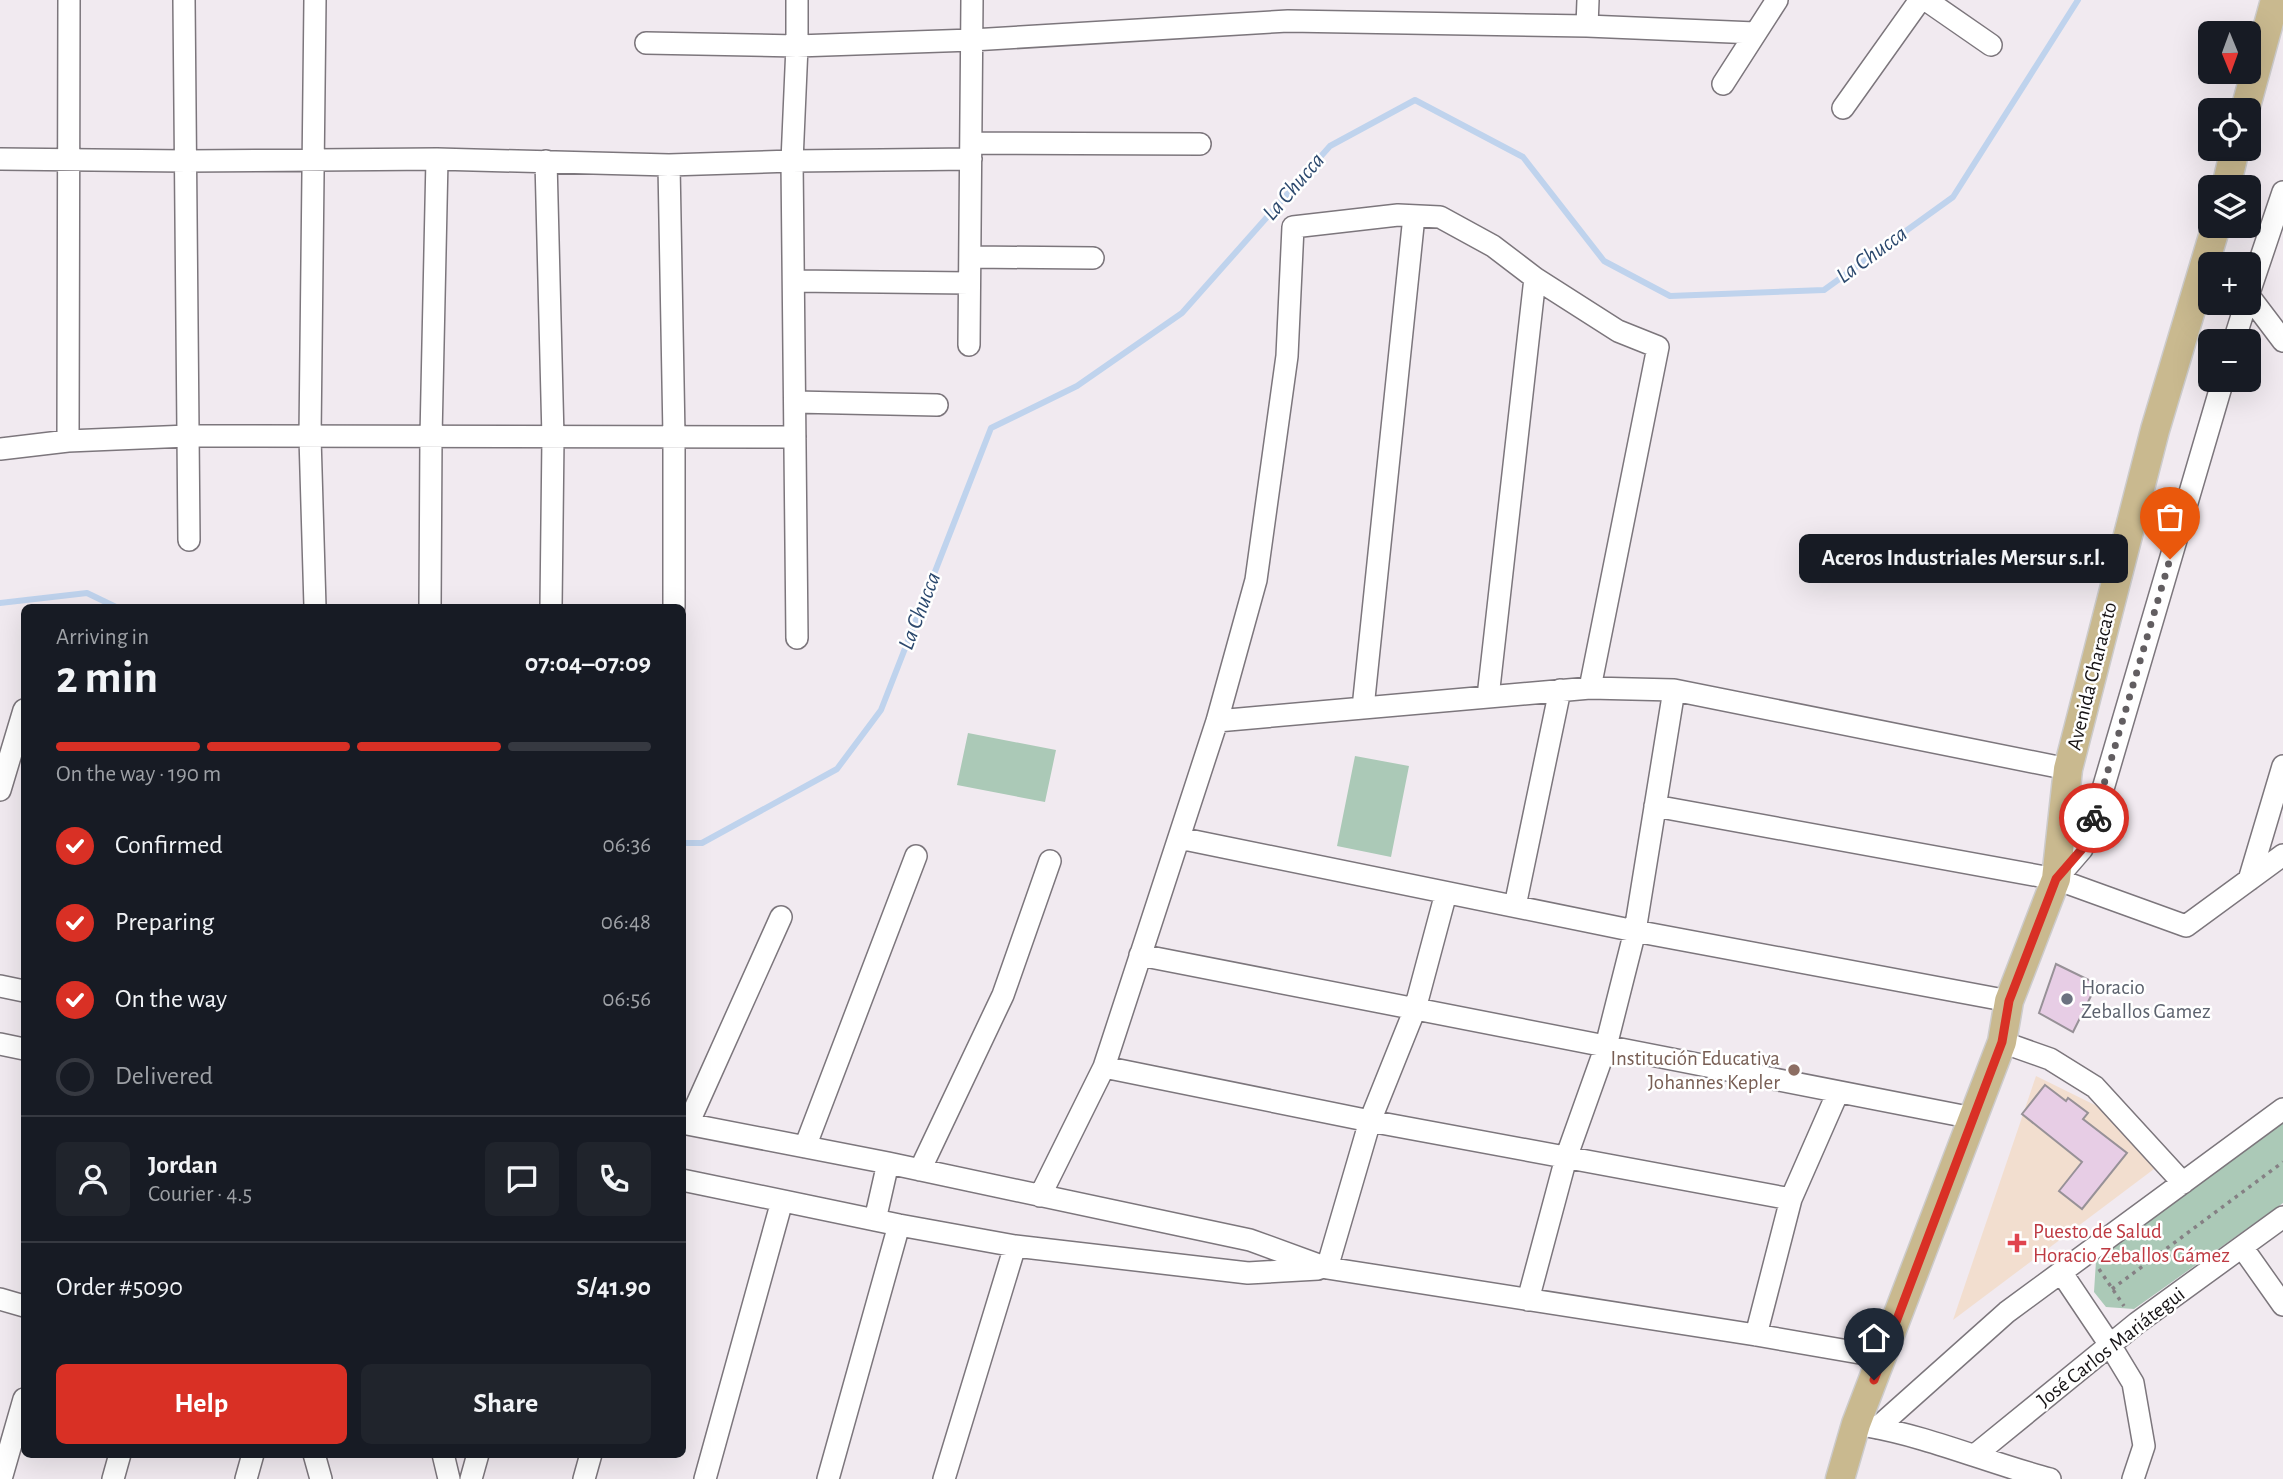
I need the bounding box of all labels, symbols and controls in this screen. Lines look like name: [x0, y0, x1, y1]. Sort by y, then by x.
north arrow: [2198, 21, 2261, 84]
map controls: [2198, 21, 2261, 392]
button: locate: [2198, 98, 2261, 161]
water label: La Chucca: [1259, 149, 1329, 225]
button: layers: [2198, 175, 2261, 238]
water label: La Chucca: [1832, 222, 1912, 288]
button: +: [2198, 252, 2261, 315]
button: −: [2198, 329, 2261, 392]
pin: [2140, 487, 2200, 559]
icon: bag: [2151, 498, 2189, 536]
callout: Aceros Industriales Mersur s.r.l.: [1799, 534, 2128, 584]
text: Aceros Industriales Mersur s.r.l.: [1822, 547, 2105, 570]
water label: La Chucca: [895, 569, 945, 653]
street label: Avenida Characato: [2063, 600, 2121, 752]
text: Arriving in: [56, 626, 149, 649]
text: 07:04–07:09: [525, 650, 651, 676]
text: 2 min: [56, 655, 158, 701]
text: On the way · 190 m: [56, 763, 221, 786]
courier: [2059, 783, 2129, 853]
icon: bike: [2075, 799, 2113, 837]
icon: check: [56, 827, 94, 865]
text: Confirmed: [115, 832, 223, 858]
text: 06:36: [602, 834, 651, 857]
icon: check: [56, 904, 94, 942]
text: Preparing: [115, 909, 214, 935]
text: 06:48: [601, 911, 651, 934]
place label: Horacio Zeballos Gamez: [2081, 977, 2211, 1022]
icon: check: [56, 981, 94, 1019]
text: On the way: [115, 986, 227, 1012]
text: 06:56: [602, 988, 651, 1011]
marker: Horacio Zeballos Gamez: [2059, 991, 2075, 1007]
place label: Institución Educativa Johannes Kepler: [1611, 1048, 1780, 1093]
marker: Institución Educativa Johannes Kepler: [1786, 1062, 1802, 1078]
text: Delivered: [115, 1063, 213, 1089]
button: person: [56, 1142, 130, 1216]
button: chat: [485, 1142, 559, 1216]
button: phone: [577, 1142, 651, 1216]
text: Jordan: [148, 1152, 218, 1178]
text: Courier · 4.5: [148, 1183, 252, 1206]
place label: Puesto de Salud Horacio Zeballos Gámez: [2033, 1221, 2230, 1266]
marker: Puesto de Salud Horacio Zeballos Gámez: [2007, 1233, 2027, 1253]
text: Order #5090: [56, 1274, 183, 1300]
text: S/41.90: [576, 1274, 651, 1300]
street label: José Carlos Mariátegui: [2033, 1283, 2189, 1411]
pin: [1844, 1308, 1904, 1380]
icon: home: [1855, 1319, 1893, 1357]
button: Help: [56, 1364, 347, 1444]
button: Share: [361, 1364, 651, 1444]

